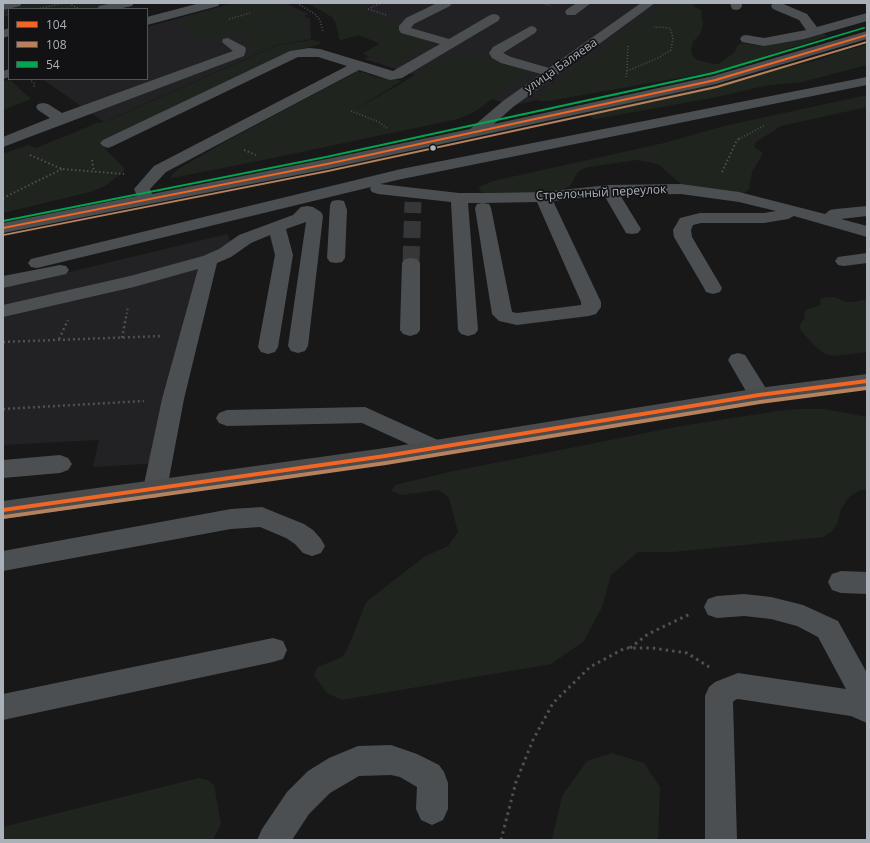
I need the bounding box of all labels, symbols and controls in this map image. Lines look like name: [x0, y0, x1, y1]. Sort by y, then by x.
legend: [8, 8, 148, 80]
text: 104: [46, 16, 67, 33]
text: 108: [46, 36, 67, 53]
street label: улица Баляева: [522, 36, 600, 96]
text: 54: [46, 56, 60, 73]
unlabelled marker: [428, 143, 438, 153]
street label: Стрелочный переулок: [535, 182, 667, 204]

